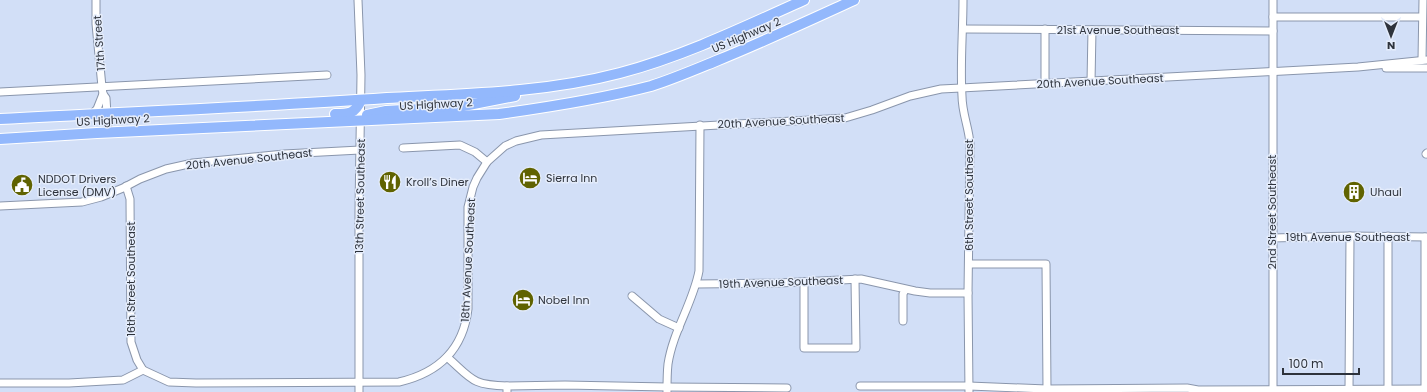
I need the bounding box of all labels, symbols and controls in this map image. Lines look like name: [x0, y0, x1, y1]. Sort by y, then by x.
street label: US Highway 2: [709, 13, 783, 57]
street label: 17th Street: [89, 15, 109, 71]
north arrow: [1371, 16, 1411, 56]
street label: 21st Avenue Southeast: [1057, 22, 1179, 38]
text: N: [1387, 38, 1395, 54]
street label: 20th Avenue Southeast: [1036, 70, 1164, 92]
street label: US Highway 2: [399, 94, 473, 114]
street label: US Highway 2: [76, 110, 150, 130]
street label: 20th Avenue Southeast: [717, 110, 845, 132]
street label: 13th Street Southeast: [351, 139, 369, 253]
street label: 6th Street Southeast: [961, 139, 977, 251]
street label: 20th Avenue Southeast: [185, 144, 313, 174]
street label: 2nd Street Southeast: [1264, 155, 1280, 269]
hotel icon: Sierra Inn: [517, 165, 543, 191]
restaurant icon: Kroll’s Diner: [377, 169, 403, 195]
place label: Sierra Inn: [546, 170, 597, 186]
place label: NDDOT Drivers License (DMV): [38, 171, 117, 200]
public building icon: NDDOT Drivers License (DMV): [9, 172, 35, 198]
place label: Kroll’s Diner: [406, 174, 469, 190]
building icon: Uhaul: [1341, 179, 1367, 205]
place label: Uhaul: [1370, 184, 1402, 200]
street label: 18th Avenue Southeast: [457, 198, 479, 322]
street label: 16th Street Southeast: [123, 221, 139, 337]
street label: 19th Avenue Southeast: [1286, 229, 1410, 245]
street label: 19th Avenue Southeast: [719, 272, 843, 292]
hotel icon: Nobel Inn: [510, 287, 536, 313]
place label: Nobel Inn: [538, 292, 589, 308]
scale bar: [1283, 350, 1359, 376]
text: 100 m: [1289, 355, 1323, 372]

